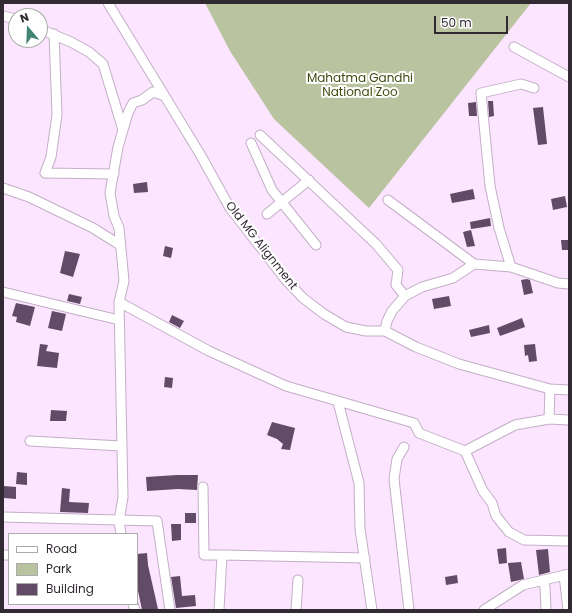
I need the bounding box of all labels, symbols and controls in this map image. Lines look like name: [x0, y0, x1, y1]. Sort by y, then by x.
north arrow: [8, 8, 48, 48]
scale bar: [436, 8, 510, 34]
text: N: [18, 9, 31, 27]
text: 50 m: [441, 14, 472, 31]
park label: Mahatma Gandhi National Zoo: [307, 72, 413, 100]
street label: Old MG Alignment: [222, 199, 300, 293]
legend: [8, 533, 138, 605]
text: Road: [46, 540, 77, 557]
text: Park: [46, 560, 72, 577]
text: Building: [46, 580, 94, 597]

